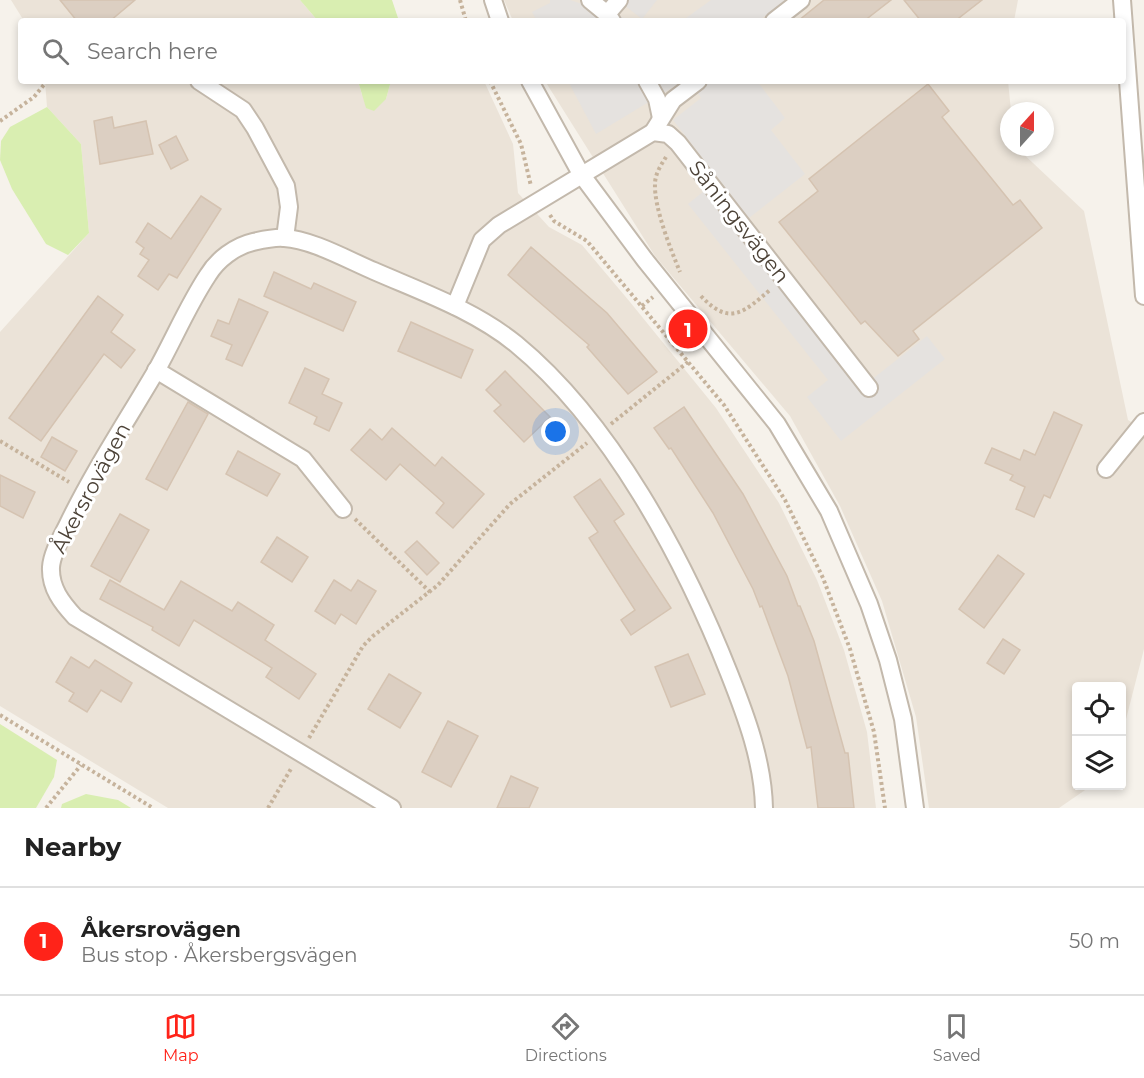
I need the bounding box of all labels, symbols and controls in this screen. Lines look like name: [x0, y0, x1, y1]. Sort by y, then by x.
search box: [18, 18, 1126, 84]
icon: search: [39, 35, 72, 68]
text: Search here: [87, 38, 218, 65]
north arrow: [1000, 102, 1054, 156]
street label: Såningsvägen: [684, 156, 795, 288]
pin: 1: [668, 306, 708, 352]
your location: [541, 417, 570, 446]
street label: Åkersrovägen: [46, 418, 135, 557]
map controls: [1072, 682, 1126, 790]
button: locate: [1072, 682, 1126, 736]
button: layers: [1072, 736, 1126, 790]
text: Nearby: [24, 831, 121, 863]
text: Åkersrovägen: [81, 916, 241, 943]
text: 1: [40, 929, 47, 953]
text: 50 m: [1069, 929, 1120, 953]
text: Bus stop · Åkersbergsvägen: [81, 943, 358, 967]
tab: Map: [163, 1010, 199, 1065]
tab: Directions: [525, 1010, 607, 1065]
tab: Saved: [933, 1010, 981, 1065]

